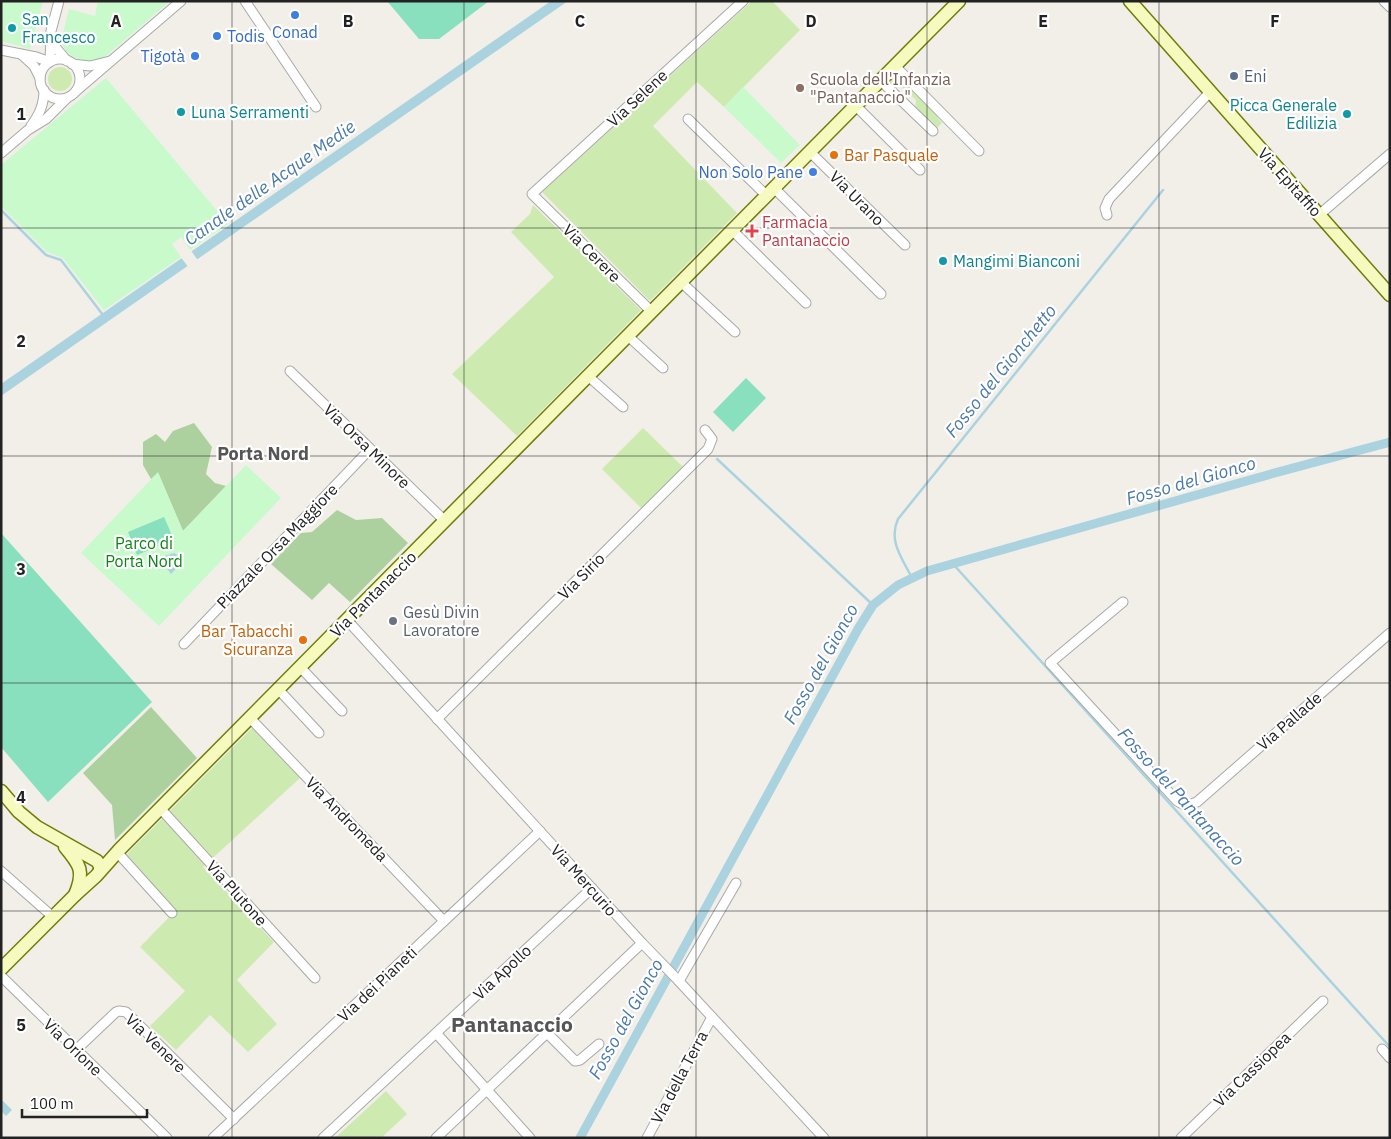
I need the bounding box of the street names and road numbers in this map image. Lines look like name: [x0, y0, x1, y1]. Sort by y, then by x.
street label: Via Selene: [603, 65, 671, 131]
street label: Via Epitaffio: [1254, 143, 1326, 221]
street label: Via Urano: [825, 166, 889, 230]
street label: Via Cerere: [559, 220, 625, 286]
street label: Via Orsa Minore: [319, 400, 415, 493]
street label: Piazzale Orsa Maggiore: [212, 479, 342, 613]
street label: Via Pantanaccio: [326, 547, 420, 641]
street label: Via Sirio: [553, 548, 609, 604]
street label: Via Pallade: [1252, 687, 1326, 755]
street label: Via Andromeda: [302, 772, 393, 866]
street label: Via Mercurio: [547, 840, 621, 920]
street label: Via Plutone: [202, 856, 272, 930]
street label: Via Apollo: [469, 940, 535, 1004]
street label: Via dei Pianeti: [333, 942, 421, 1026]
street label: Via Venere: [122, 1009, 191, 1077]
street label: Via Orione: [39, 1014, 107, 1080]
street label: Via della Terra: [646, 1027, 712, 1127]
street label: Via Cassiopea: [1209, 1027, 1295, 1111]

